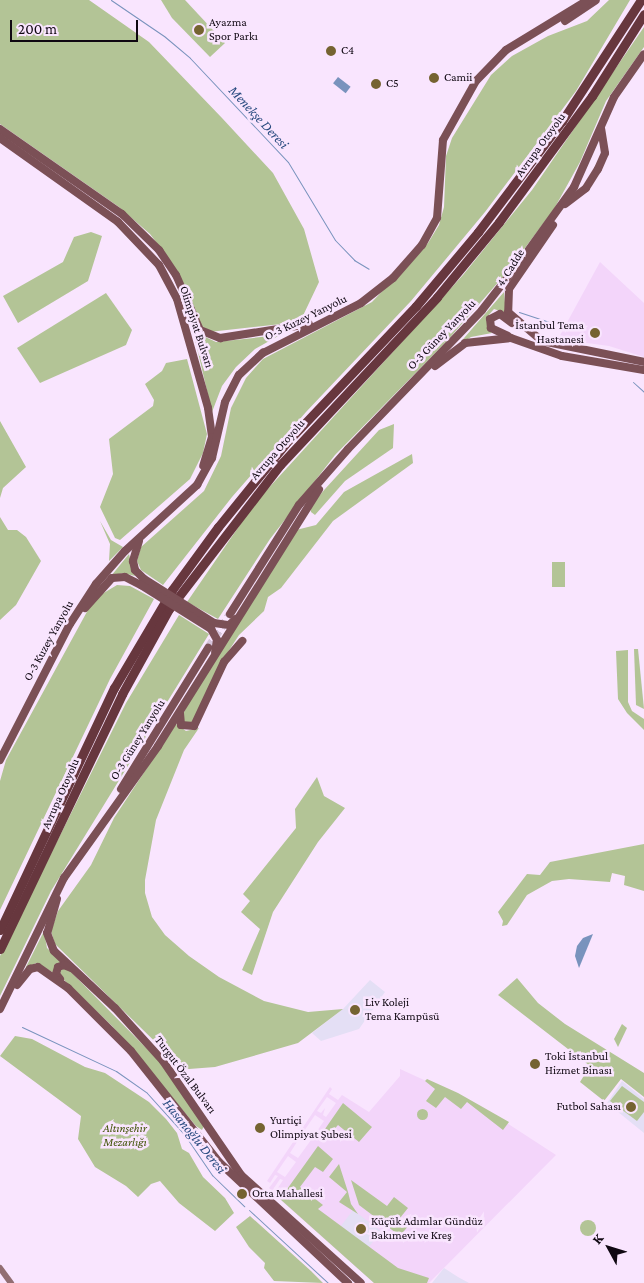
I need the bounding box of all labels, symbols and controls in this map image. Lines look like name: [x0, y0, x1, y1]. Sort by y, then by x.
scale bar: [12, 10, 140, 42]
place label: Ayazma Spor Parkı: [209, 16, 258, 44]
text: 200 m: [18, 21, 57, 37]
marker: Ayazma Spor Parkı: [193, 24, 205, 36]
place label: C4: [341, 44, 354, 58]
marker: C4: [325, 45, 337, 57]
place label: Camii: [444, 71, 472, 85]
marker: Camii: [428, 72, 440, 84]
place label: C5: [386, 77, 399, 91]
marker: C5: [370, 78, 382, 90]
water label: Menekşe Deresi: [225, 82, 293, 152]
street label: Avrupa Otoyolu: [513, 110, 569, 180]
street label: 4. Cadde: [494, 247, 528, 289]
street label: Olimpiyat Bulvarı: [176, 284, 216, 370]
street label: O-3 Kuzey Yanyolu: [262, 292, 350, 344]
street label: O-3 Güney Yanyolu: [405, 297, 479, 373]
place label: İstanbul Tema Hastanesi: [515, 319, 584, 347]
marker: İstanbul Tema Hastanesi: [588, 326, 602, 340]
street label: Avrupa Otoyolu: [248, 417, 308, 483]
street label: O-3 Kuzey Yanyolu: [21, 598, 77, 684]
street label: O-3 Güney Yanyolu: [107, 697, 169, 783]
street label: Avrupa Otoyolu: [39, 757, 83, 831]
place label: Liv Koleji Tema Kampüsü: [365, 996, 439, 1024]
marker: Liv Koleji Tema Kampüsü: [349, 1004, 361, 1016]
street label: Turgut Özal Bulvarı: [151, 1033, 219, 1117]
place label: Toki İstanbul Hizmet Binası: [545, 1050, 612, 1078]
marker: Toki İstanbul Hizmet Binası: [529, 1058, 541, 1070]
water label: Hasanoğlu Deresi: [160, 1095, 230, 1177]
place label: Futbol Sahası: [556, 1100, 621, 1114]
marker: Futbol Sahası: [625, 1101, 637, 1113]
place label: Yurtiçi Olimpiyat Şubesi: [270, 1114, 352, 1142]
park label: Altınşehir Mezarlığı: [103, 1122, 147, 1150]
marker: Yurtiçi Olimpiyat Şubesi: [254, 1122, 266, 1134]
place label: Orta Mahallesi: [252, 1187, 323, 1201]
marker: Orta Mahallesi: [236, 1188, 248, 1200]
place label: Küçük Adımlar Gündüz Bakımevi ve Kreş: [371, 1215, 483, 1243]
marker: Küçük Adımlar Gündüz Bakımevi ve Kreş: [355, 1223, 367, 1235]
north arrow: [584, 1223, 634, 1273]
text: K: [588, 1230, 606, 1247]

